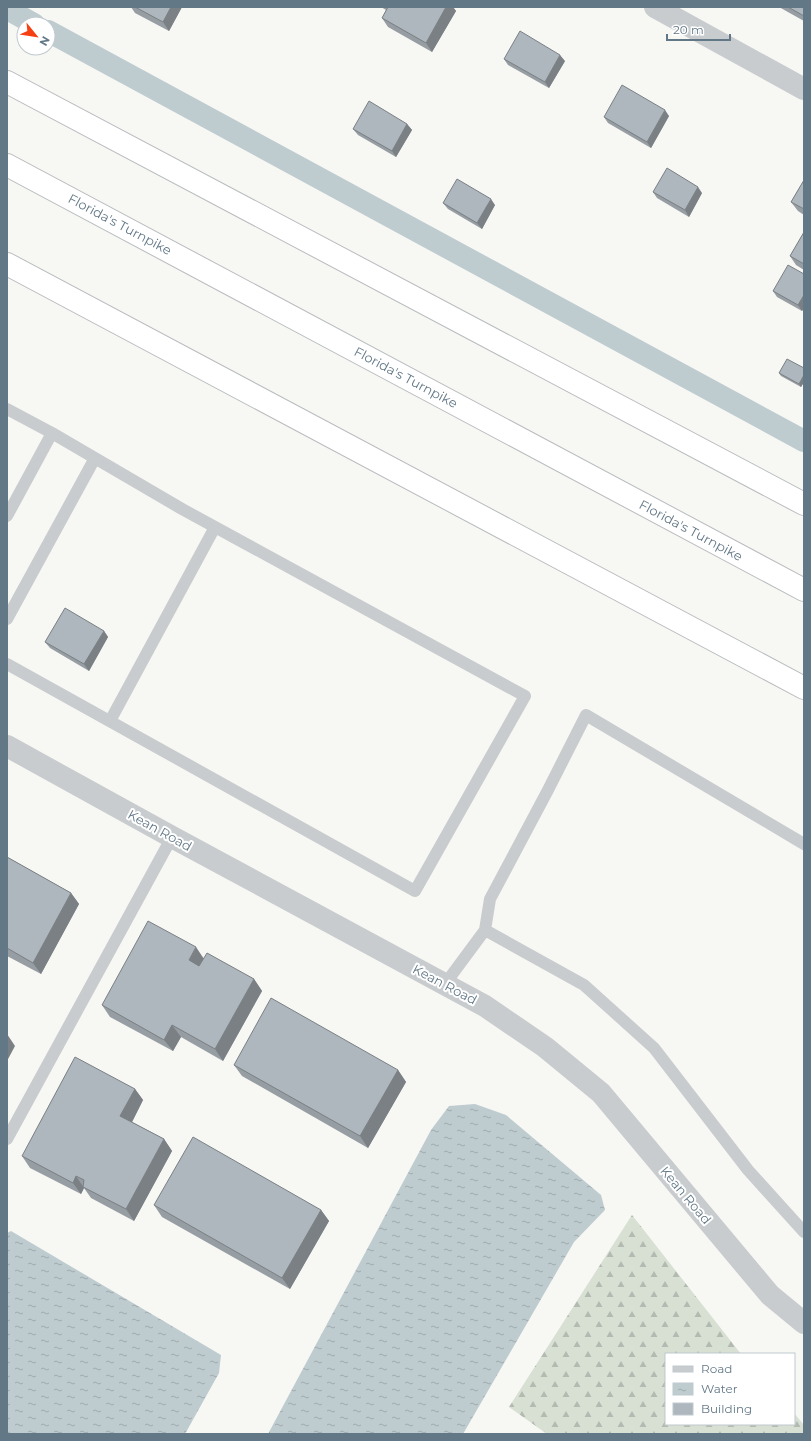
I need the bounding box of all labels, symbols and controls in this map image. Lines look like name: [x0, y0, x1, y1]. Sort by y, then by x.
north arrow: [16, 16, 56, 56]
scale bar: [667, 16, 730, 42]
text: 20 m: [673, 22, 704, 37]
text: N: [36, 34, 53, 48]
street label: Florida's Turnpike: [66, 190, 175, 258]
street label: Florida's Turnpike: [352, 343, 461, 411]
street label: Florida's Turnpike: [637, 496, 746, 564]
street label: Kean Road: [125, 806, 195, 854]
street label: Kean Road: [410, 960, 480, 1008]
street label: Kean Road: [657, 1163, 715, 1227]
legend: [665, 1353, 795, 1425]
text: Road: [701, 1361, 732, 1376]
text: Water: [701, 1381, 738, 1396]
text: Building: [701, 1401, 752, 1416]

